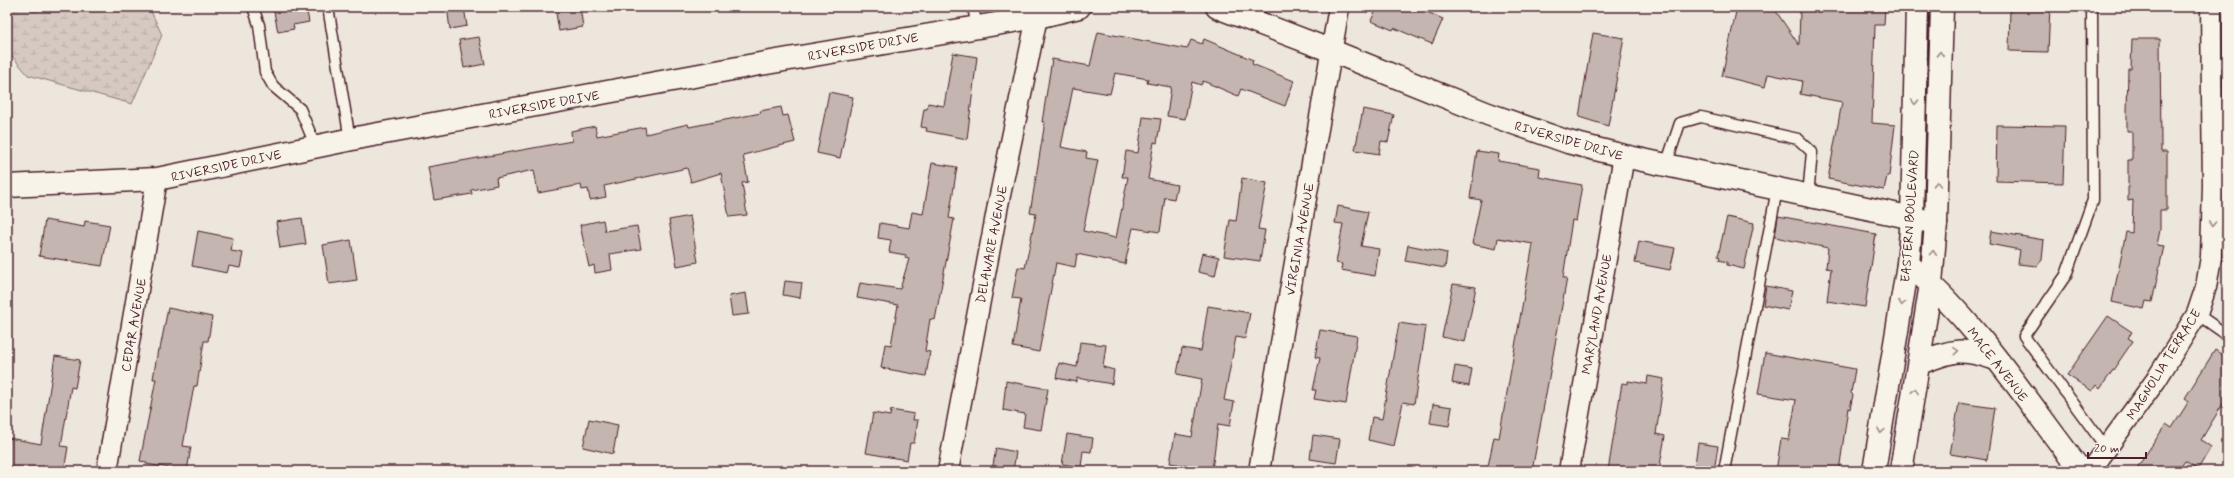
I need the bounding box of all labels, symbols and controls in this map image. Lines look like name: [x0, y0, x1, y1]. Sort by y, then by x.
street label: RIVERSIDE DRIVE: [807, 29, 920, 66]
one-way arrow: [1936, 51, 1944, 57]
street label: RIVERSIDE DRIVE: [488, 87, 601, 124]
one-way arrow: [1911, 99, 1919, 105]
street label: RIVERSIDE DRIVE: [1512, 118, 1625, 165]
street label: RIVERSIDE DRIVE: [170, 146, 283, 186]
street label: EASTERN BOULEVARD: [1897, 149, 1924, 283]
one-way arrow: [1932, 181, 1941, 187]
street label: VIRGINIA AVENUE: [1282, 182, 1319, 297]
street label: DELAWARE AVENUE: [973, 184, 1012, 305]
one-way arrow: [2208, 221, 2216, 227]
one-way arrow: [1929, 250, 1938, 256]
street label: MARYLAND AVENUE: [1579, 252, 1617, 376]
street label: CEDAR AVENUE: [118, 277, 151, 373]
one-way arrow: [1898, 299, 1907, 306]
street label: MAGNOLIA TERRACE: [2123, 306, 2206, 423]
street label: MACE AVENUE: [1963, 324, 2031, 406]
one-way arrow: [1953, 347, 1959, 356]
one-way arrow: [1910, 388, 1918, 394]
one-way arrow: [1877, 428, 1886, 434]
scale bar: [2088, 434, 2146, 460]
text: 20 m: [2094, 441, 2120, 457]

